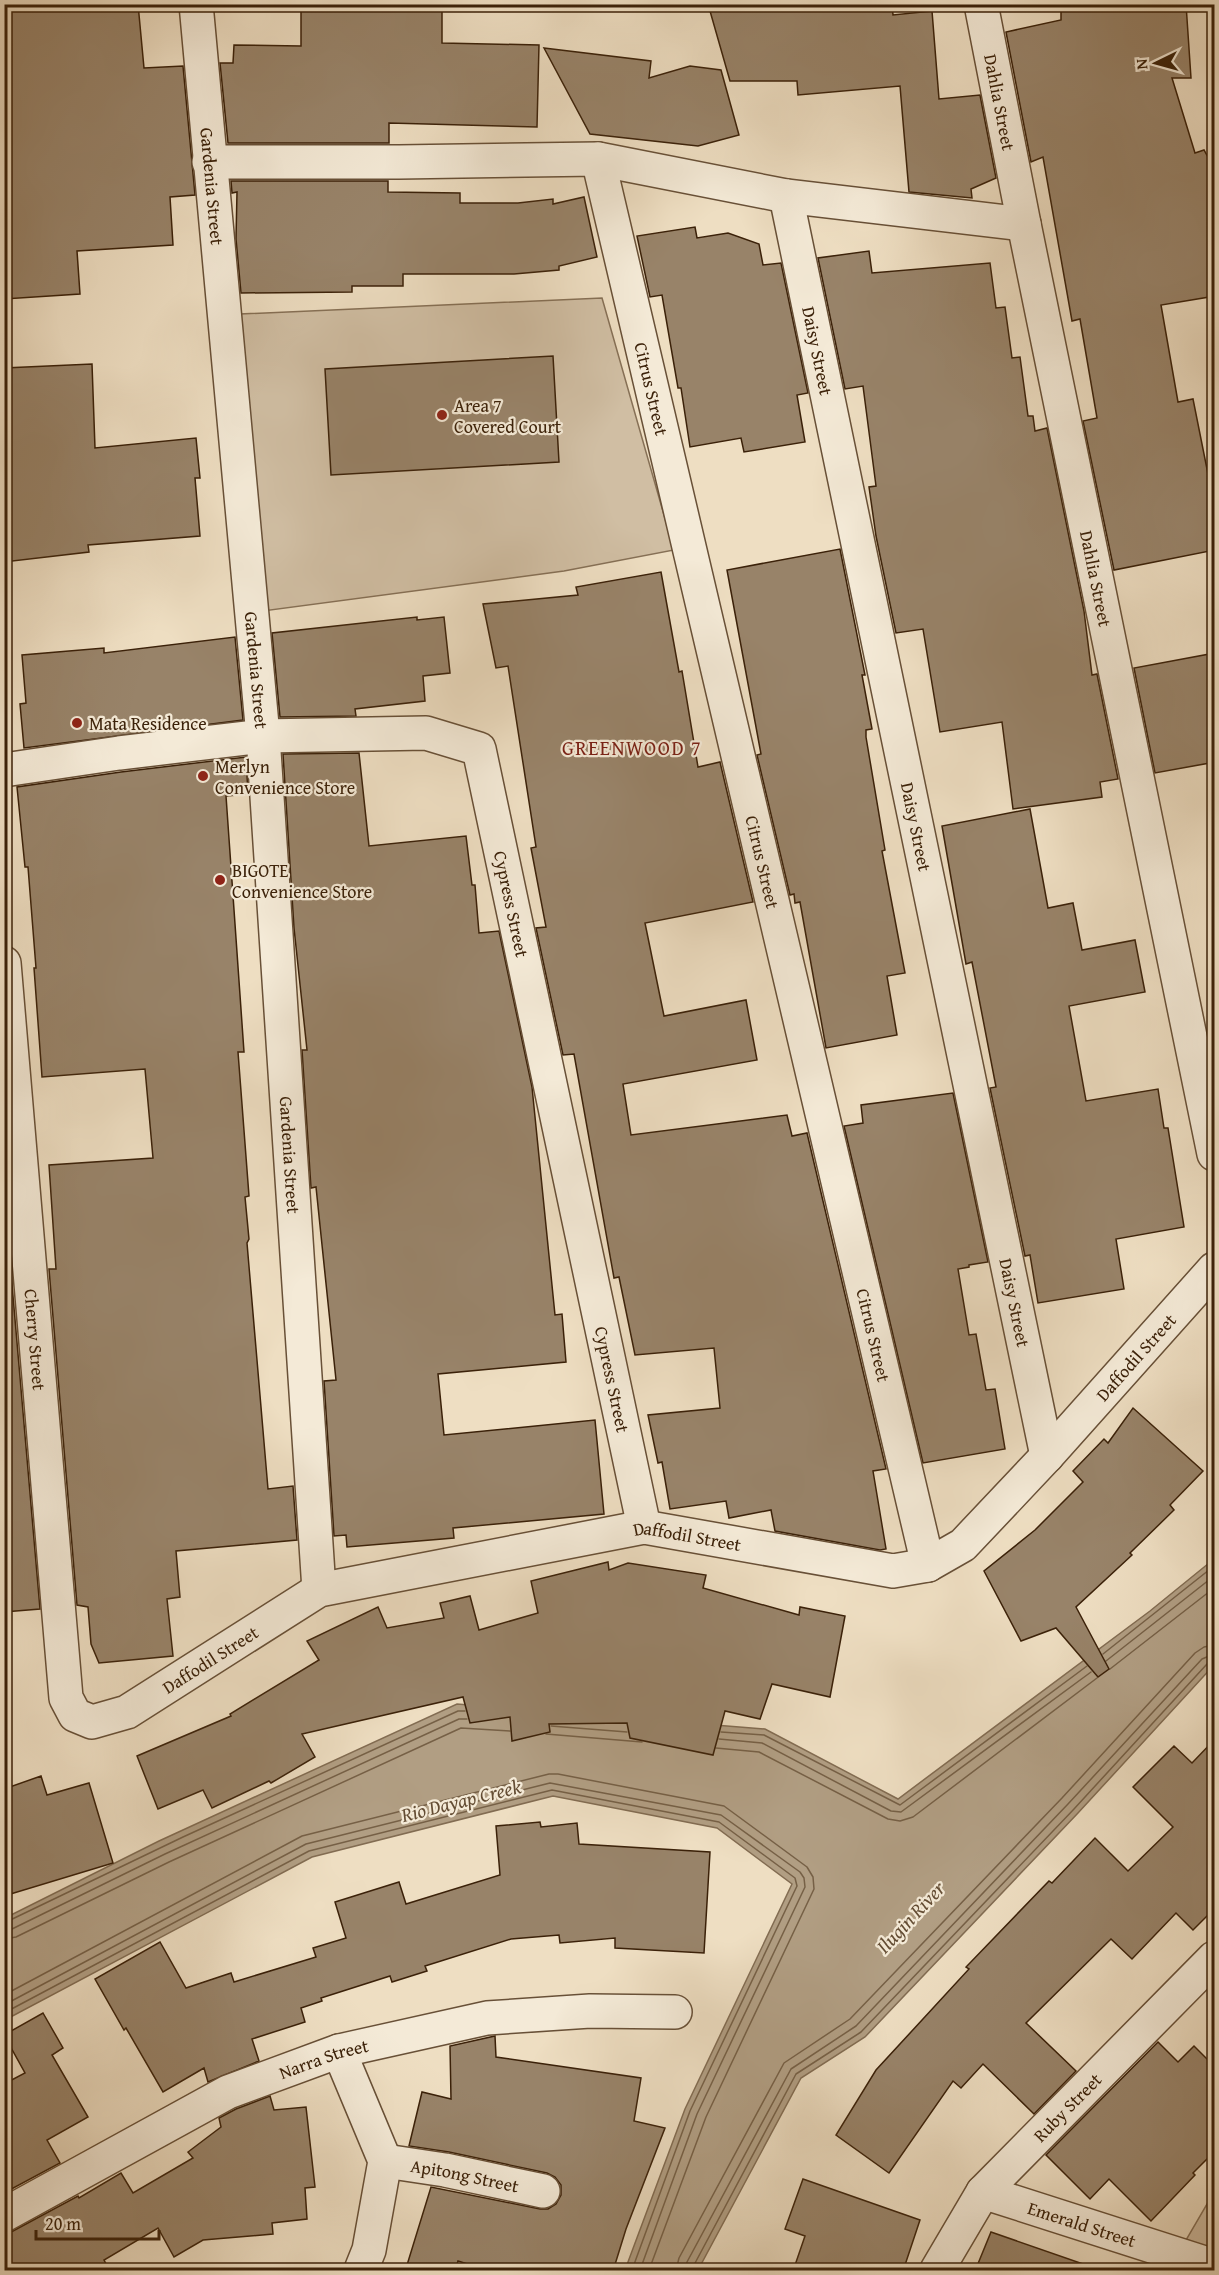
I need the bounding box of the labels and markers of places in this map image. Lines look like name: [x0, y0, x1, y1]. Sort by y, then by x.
place label: Area 7 Covered Court: [454, 392, 562, 440]
marker: Area 7 Covered Court: [435, 408, 449, 422]
place label: Mata Residence: [89, 710, 207, 737]
marker: Mata Residence: [70, 716, 84, 730]
place label: Merlyn Convenience Store: [215, 753, 355, 801]
marker: Merlyn Convenience Store: [196, 769, 210, 783]
place label: BIGOTE Convenience Store: [232, 857, 372, 905]
marker: BIGOTE Convenience Store: [213, 873, 227, 887]

